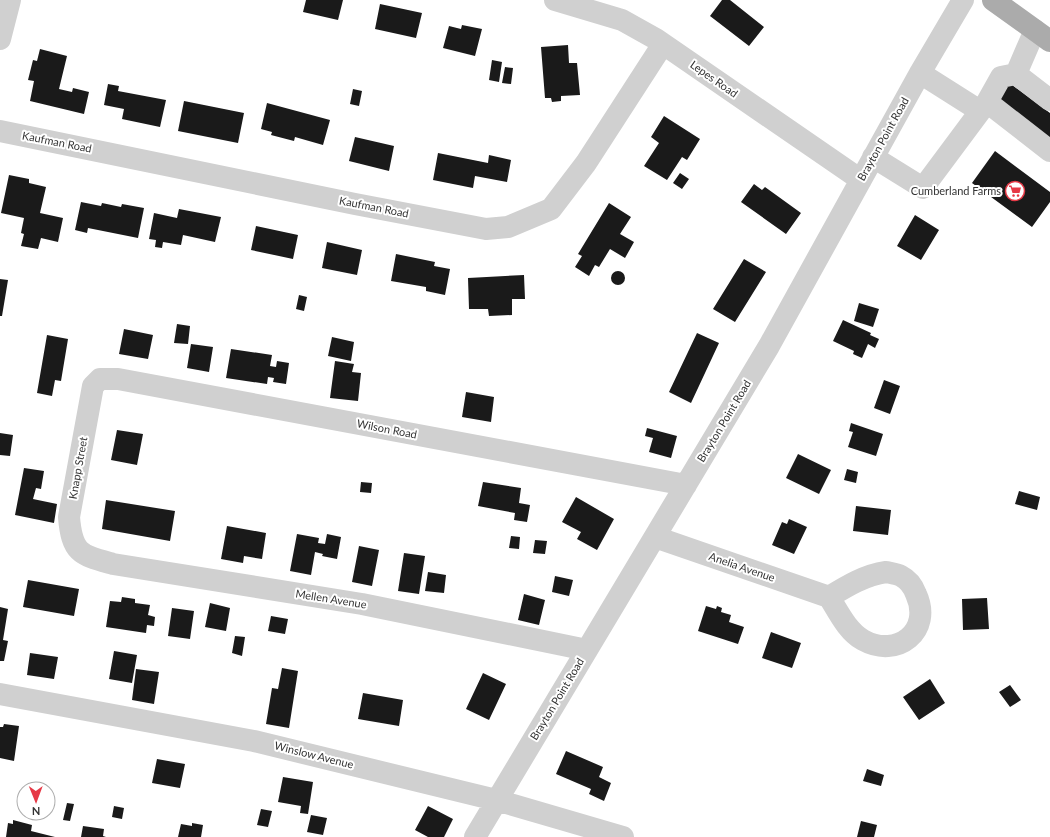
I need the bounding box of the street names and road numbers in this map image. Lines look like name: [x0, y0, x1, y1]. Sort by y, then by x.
street label: Lepes Road: [688, 57, 741, 100]
street label: Brayton Point Road: [854, 95, 911, 183]
street label: Kaufman Road: [21, 128, 93, 155]
street label: Kaufman Road: [338, 193, 410, 220]
street label: Brayton Point Road: [694, 377, 753, 464]
street label: Wilson Road: [356, 416, 418, 441]
street label: Knapp Street: [66, 436, 89, 500]
street label: Anelia Avenue: [707, 549, 777, 584]
street label: Mellen Avenue: [295, 586, 368, 611]
street label: Brayton Point Road: [527, 655, 586, 742]
street label: Winslow Avenue: [273, 738, 355, 771]

